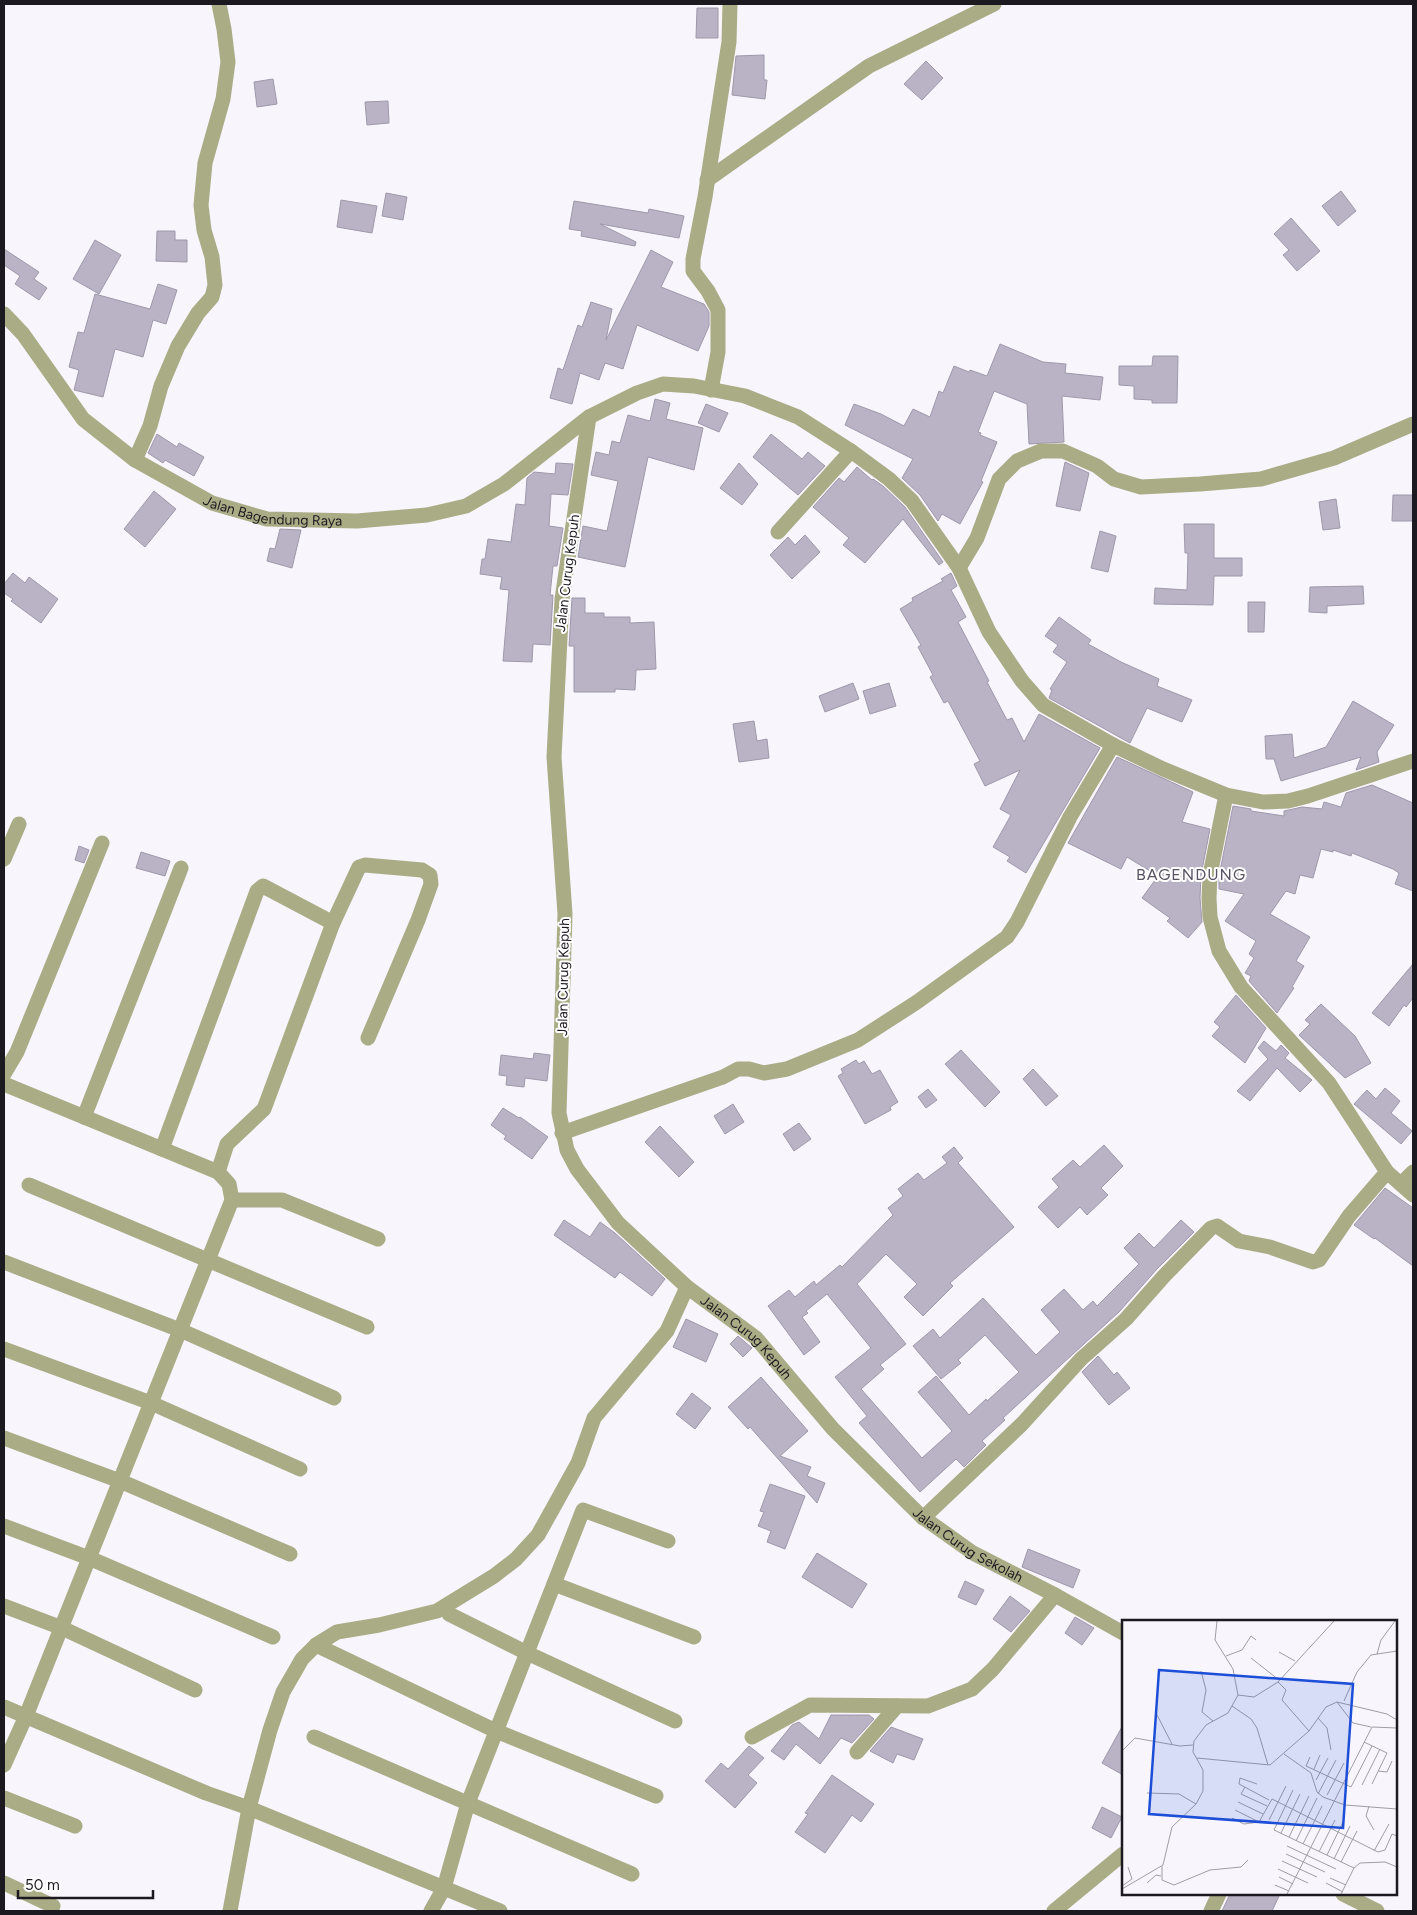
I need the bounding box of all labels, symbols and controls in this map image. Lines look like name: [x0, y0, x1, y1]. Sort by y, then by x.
street label: Jalan Bagendung Raya: [200, 492, 342, 530]
street label: Jalan Curug Kepuh: [552, 513, 583, 633]
district label: BAGENDUNG: [1136, 865, 1246, 884]
street label: Jalan Curug Kepuh: [554, 918, 573, 1036]
street label: Jalan Curug Kepuh: [697, 1292, 795, 1383]
street label: Jalan Curug Sekolah: [909, 1505, 1026, 1586]
inset map: [1122, 1620, 1397, 1895]
scale bar: [18, 1868, 152, 1900]
text: 50 m: [25, 1876, 60, 1894]

